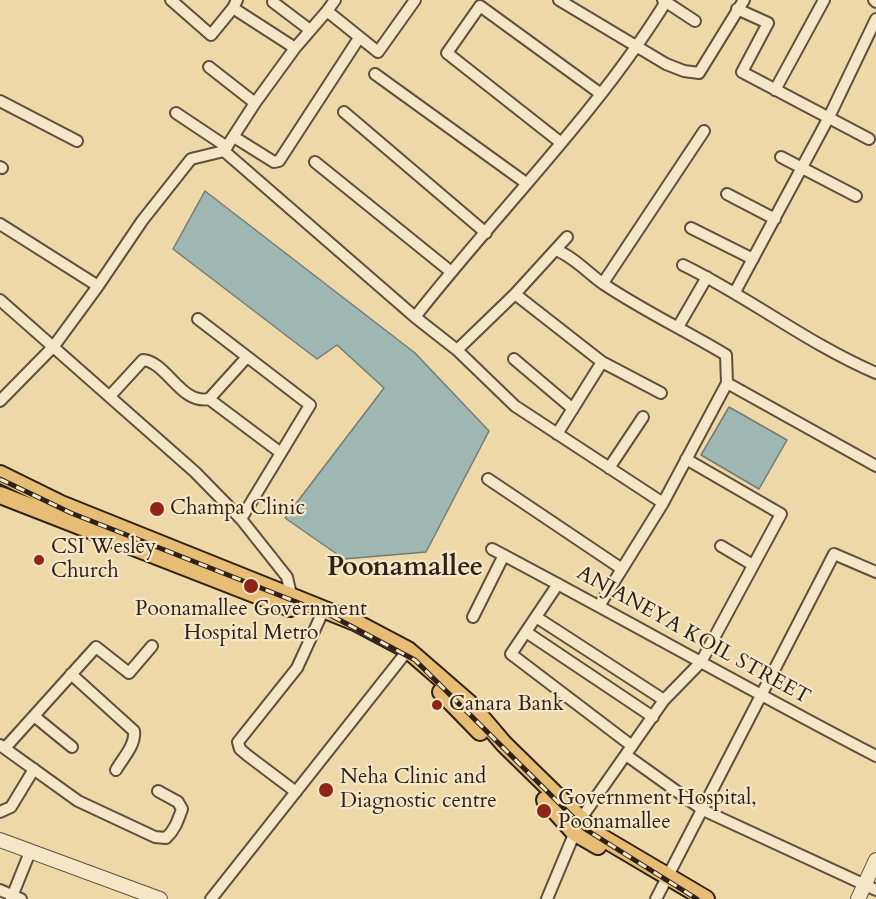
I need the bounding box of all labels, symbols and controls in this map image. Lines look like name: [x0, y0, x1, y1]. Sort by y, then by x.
place label: Champa Clinic: [170, 496, 305, 522]
marker: Champa Clinic: [148, 500, 166, 518]
place label: CSI Wesley Church: [51, 535, 156, 585]
marker: CSI Wesley Church: [32, 553, 46, 567]
district label: Poonamallee: [327, 553, 483, 585]
street label: ANJANEYA KOIL STREET: [572, 561, 814, 711]
marker: Poonamallee Government Hospital Metro: [242, 577, 260, 595]
place label: Poonamallee Government Hospital Metro: [135, 597, 367, 647]
place label: Canara Bank: [449, 692, 564, 718]
marker: Canara Bank: [430, 698, 444, 712]
place label: Neha Clinic and Diagnostic centre: [340, 765, 497, 815]
marker: Neha Clinic and Diagnostic centre: [317, 781, 335, 799]
place label: Government Hospital, Poonamallee: [558, 786, 757, 836]
marker: Government Hospital, Poonamallee: [535, 802, 553, 820]

